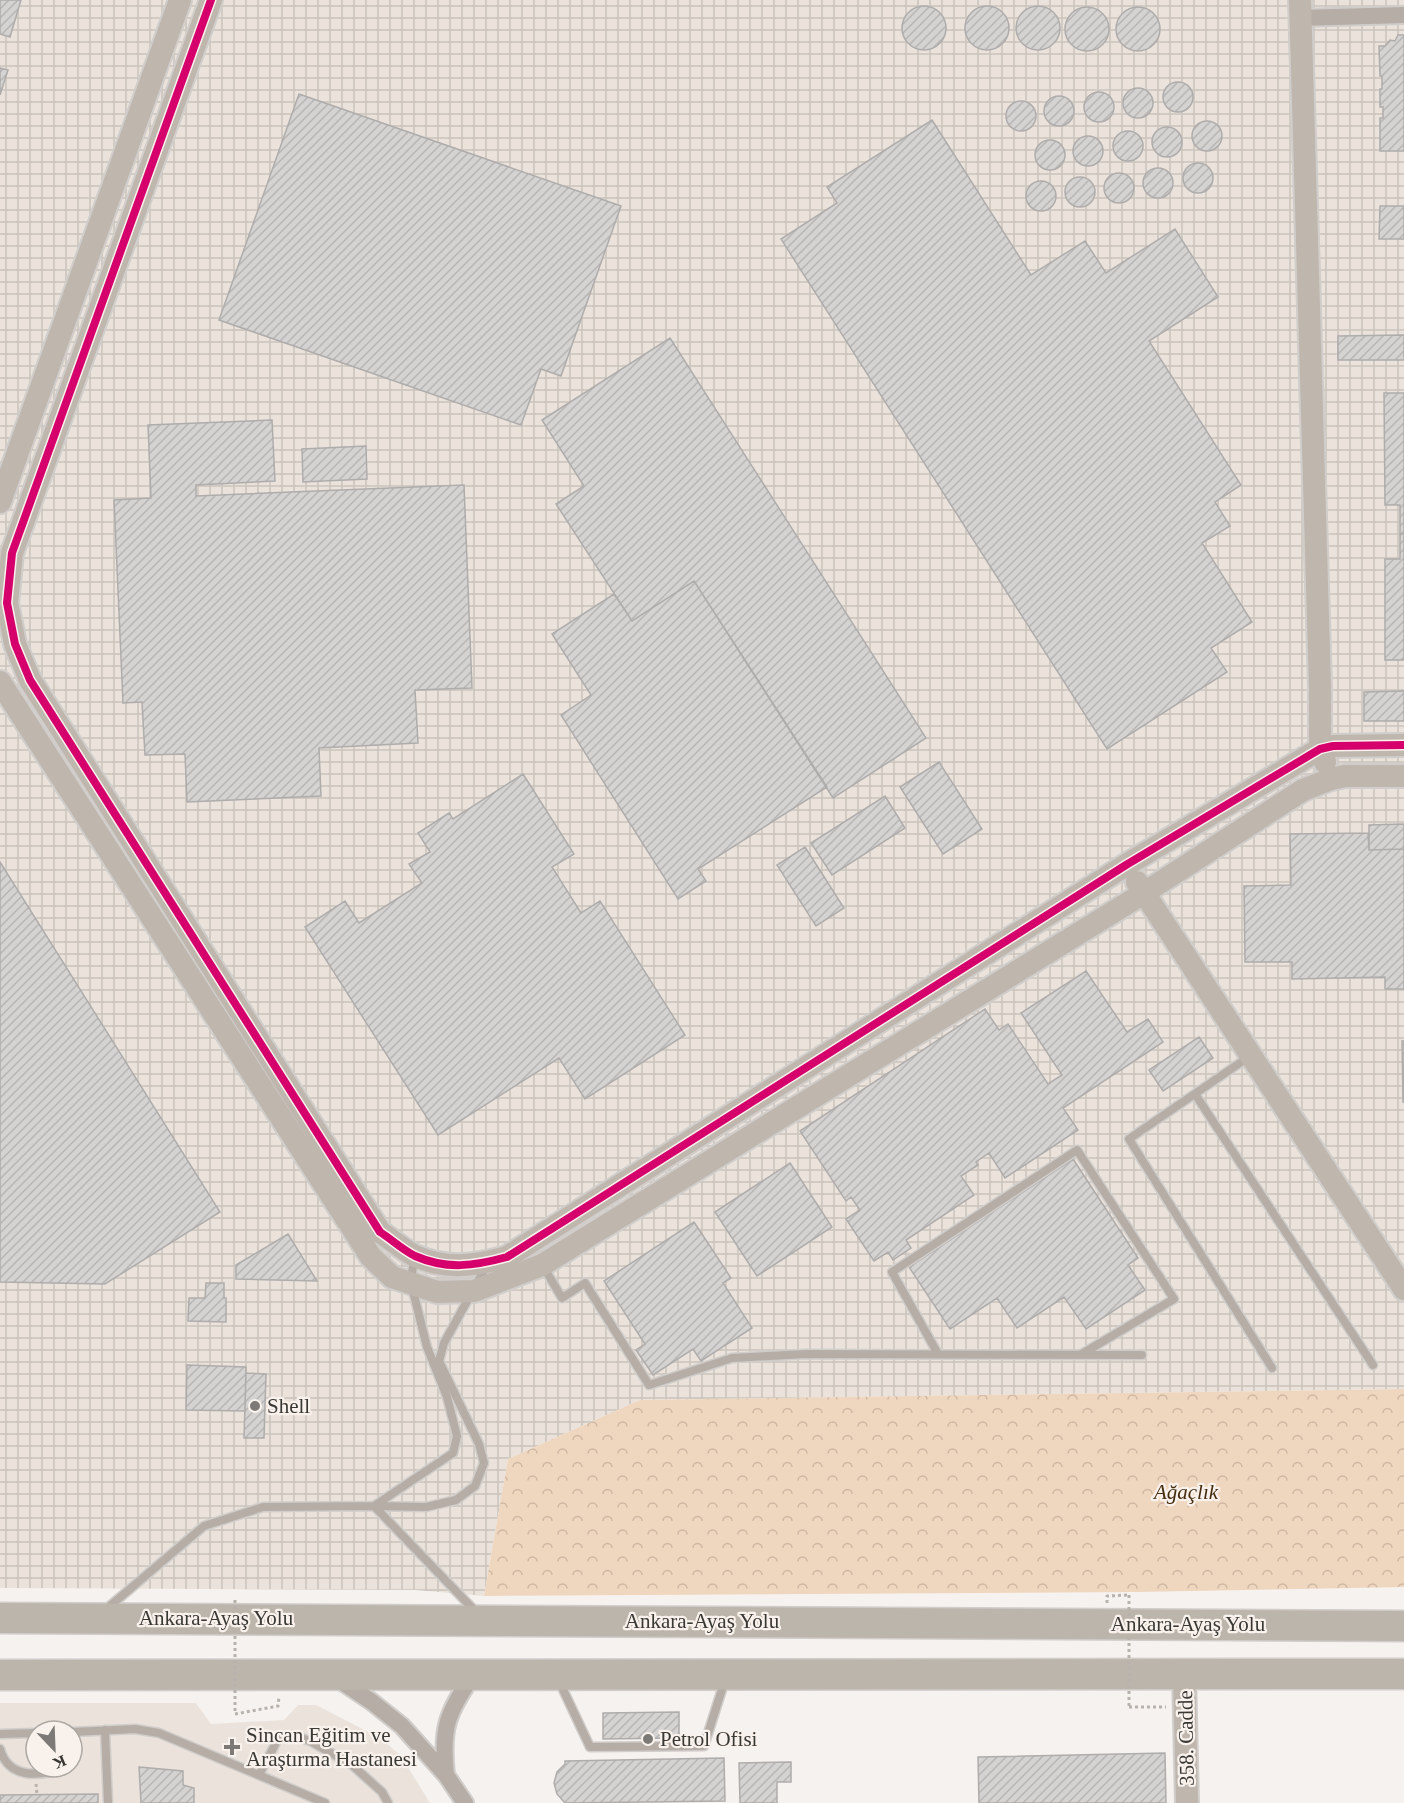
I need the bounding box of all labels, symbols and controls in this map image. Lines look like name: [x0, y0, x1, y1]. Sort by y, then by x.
place label: Shell: [267, 1394, 310, 1418]
marker: Shell: [248, 1399, 262, 1413]
park label: Ağaçlık: [1152, 1480, 1219, 1504]
street label: Ankara-Ayaş Yolu: [139, 1606, 294, 1630]
street label: Ankara-Ayaş Yolu: [625, 1609, 780, 1633]
street label: Ankara-Ayaş Yolu: [1111, 1612, 1266, 1636]
street label: 358. Cadde: [1173, 1690, 1199, 1786]
north arrow: [24, 1719, 84, 1779]
place label: Sincan Eğitim ve Araştırma Hastanesi: [246, 1723, 417, 1771]
place label: Petrol Ofisi: [660, 1727, 758, 1751]
marker: Petrol Ofisi: [641, 1732, 655, 1746]
marker: Sincan Eğitim ve Araştırma Hastanesi: [223, 1738, 241, 1756]
text: K: [50, 1752, 69, 1773]

